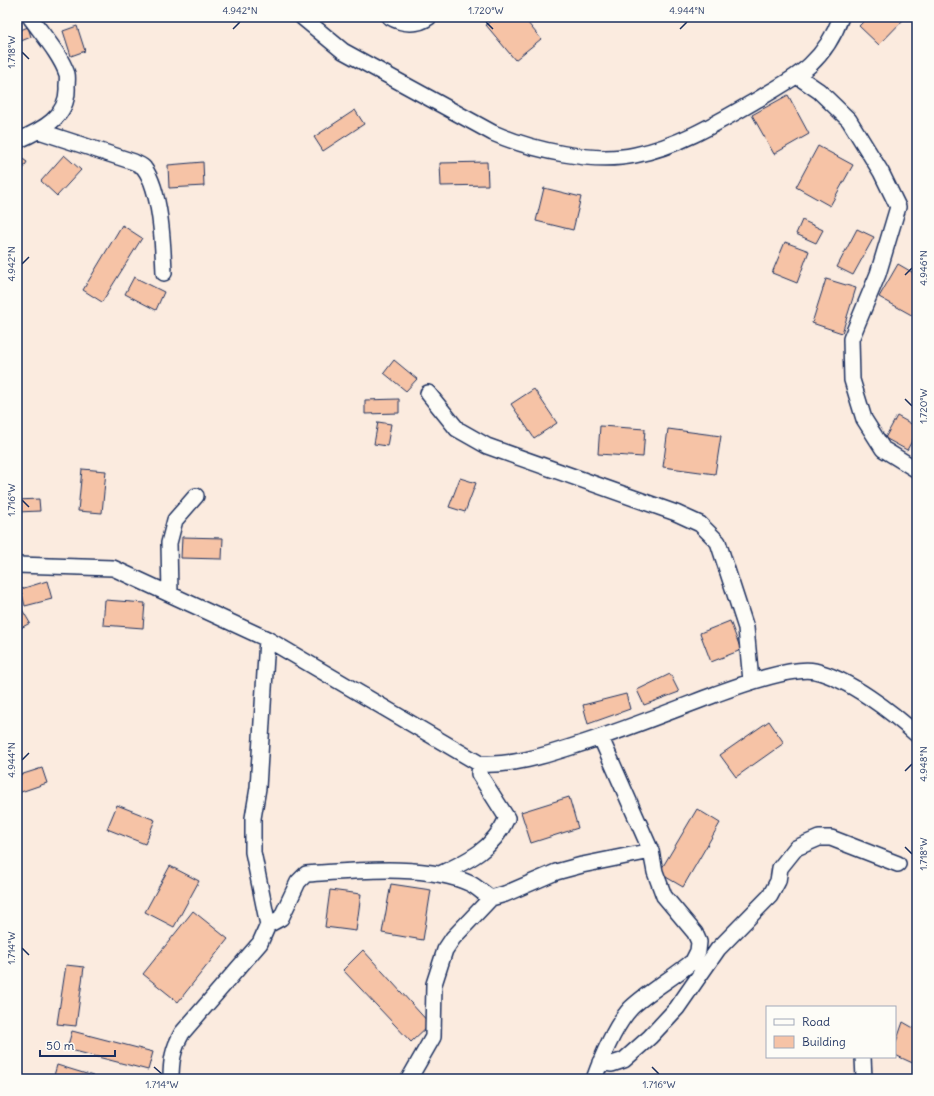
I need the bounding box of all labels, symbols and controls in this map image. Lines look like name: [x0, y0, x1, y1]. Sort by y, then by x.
text: 4.942°N: [222, 4, 258, 17]
text: 1.720°W: [468, 4, 504, 17]
text: 4.944°N: [669, 4, 705, 17]
text: 1.718°W: [5, 35, 18, 69]
text: 4.942°N: [5, 246, 18, 282]
text: 4.946°N: [917, 250, 930, 286]
text: 1.720°W: [917, 388, 930, 424]
text: 1.716°W: [5, 483, 18, 517]
text: 4.944°N: [5, 742, 18, 778]
text: 4.948°N: [917, 746, 930, 782]
text: 1.718°W: [917, 837, 930, 871]
text: 1.714°W: [5, 931, 18, 965]
legend: [766, 1006, 896, 1058]
text: Road: [802, 1014, 830, 1029]
scale bar: [40, 1032, 115, 1058]
text: Building: [802, 1034, 846, 1049]
text: 50 m: [46, 1038, 75, 1053]
text: 1.714°W: [145, 1078, 179, 1091]
text: 1.716°W: [642, 1078, 676, 1091]

